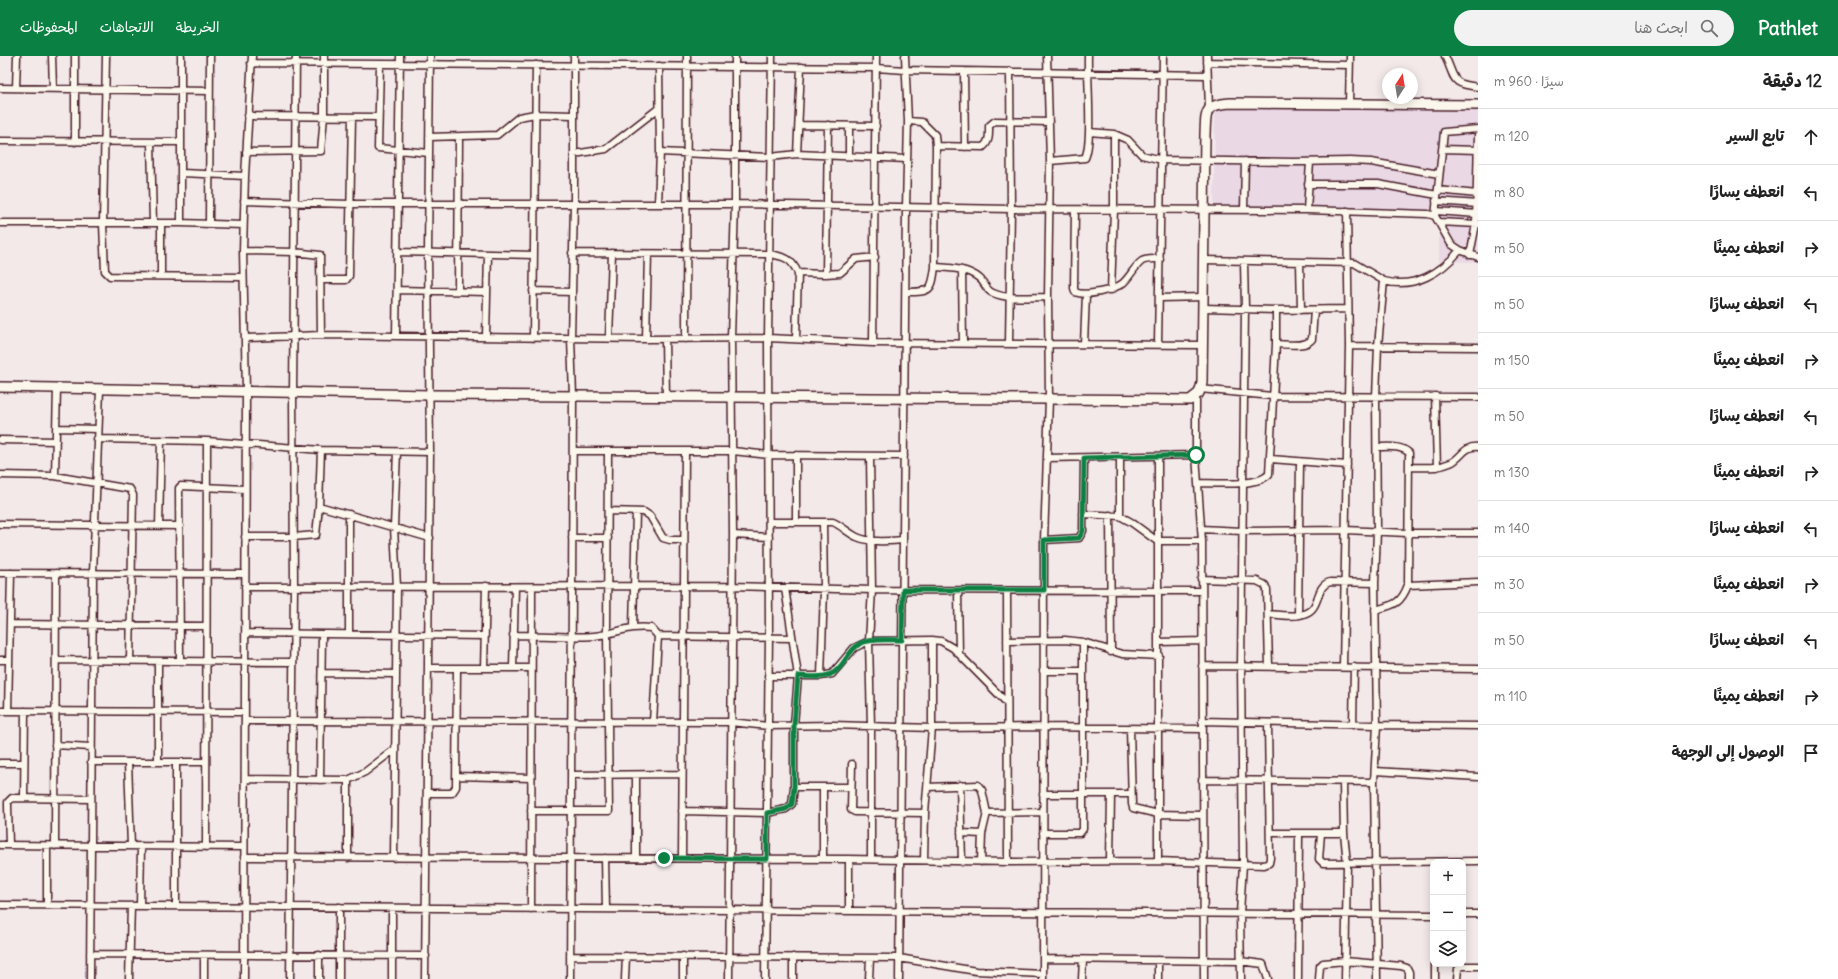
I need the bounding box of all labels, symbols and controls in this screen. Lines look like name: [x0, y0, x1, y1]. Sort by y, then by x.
search box: [1454, 10, 1734, 46]
text: Pathlet: [1758, 16, 1818, 40]
icon: search: [1698, 17, 1720, 39]
text: المحفوظات: [20, 18, 78, 36]
text: الاتجاهات: [100, 18, 154, 36]
text: الخريطة: [176, 18, 219, 36]
text: ابحث هنا: [1634, 18, 1688, 37]
north arrow: [1382, 68, 1418, 104]
text: 12 دقيقة: [1763, 70, 1822, 92]
text: سيرًا · 960 m: [1494, 73, 1564, 90]
text: تابع السير: [1727, 126, 1784, 145]
icon: ahead: [1800, 126, 1822, 148]
text: 120 m: [1494, 128, 1529, 145]
text: انعطف يسارًا: [1710, 182, 1784, 201]
icon: left: [1800, 182, 1822, 204]
text: 80 m: [1494, 184, 1525, 201]
text: انعطف يمينًا: [1713, 238, 1784, 257]
icon: right: [1800, 238, 1822, 260]
text: 50 m: [1494, 240, 1525, 257]
text: انعطف يسارًا: [1710, 294, 1784, 313]
icon: left: [1800, 294, 1822, 316]
text: 50 m: [1494, 296, 1525, 313]
text: انعطف يمينًا: [1713, 350, 1784, 369]
icon: right: [1800, 350, 1822, 372]
text: 150 m: [1494, 352, 1530, 369]
text: انعطف يسارًا: [1710, 406, 1784, 425]
icon: left: [1800, 406, 1822, 428]
text: 50 m: [1494, 408, 1525, 425]
route start: [1187, 446, 1205, 464]
text: انعطف يمينًا: [1713, 462, 1784, 481]
icon: right: [1800, 462, 1822, 484]
text: 130 m: [1494, 464, 1530, 481]
text: انعطف يسارًا: [1710, 518, 1784, 537]
icon: left: [1800, 518, 1822, 540]
text: 140 m: [1494, 520, 1530, 537]
text: انعطف يمينًا: [1713, 574, 1784, 593]
icon: right: [1800, 574, 1822, 596]
text: 30 m: [1494, 576, 1524, 593]
text: انعطف يسارًا: [1710, 630, 1784, 649]
icon: left: [1800, 630, 1822, 652]
text: 50 m: [1494, 632, 1525, 649]
text: انعطف يمينًا: [1713, 686, 1784, 705]
icon: right: [1800, 686, 1822, 708]
text: 110 m: [1494, 688, 1527, 705]
text: الوصول إلى الوجهة: [1671, 742, 1784, 761]
icon: arrive: [1800, 742, 1822, 764]
route end: [655, 849, 673, 867]
map controls: [1430, 859, 1466, 967]
button: +: [1430, 859, 1466, 895]
button: −: [1430, 895, 1466, 931]
button: layers: [1430, 931, 1466, 967]

